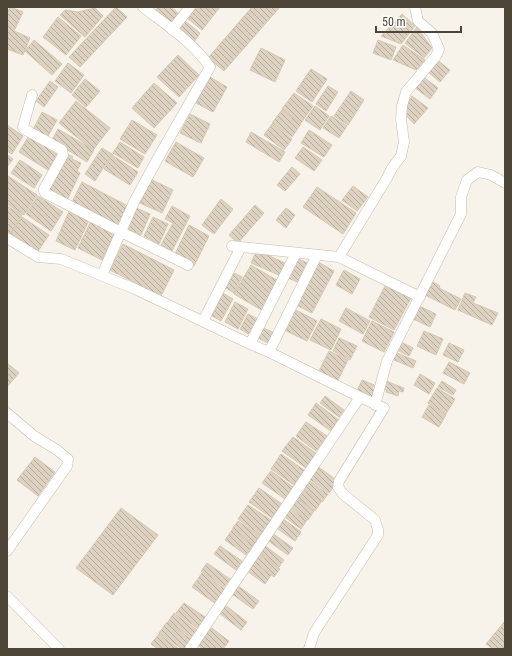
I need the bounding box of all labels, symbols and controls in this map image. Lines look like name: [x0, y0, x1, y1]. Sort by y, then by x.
scale bar: [376, 8, 461, 34]
text: 50 m: [382, 15, 406, 29]

